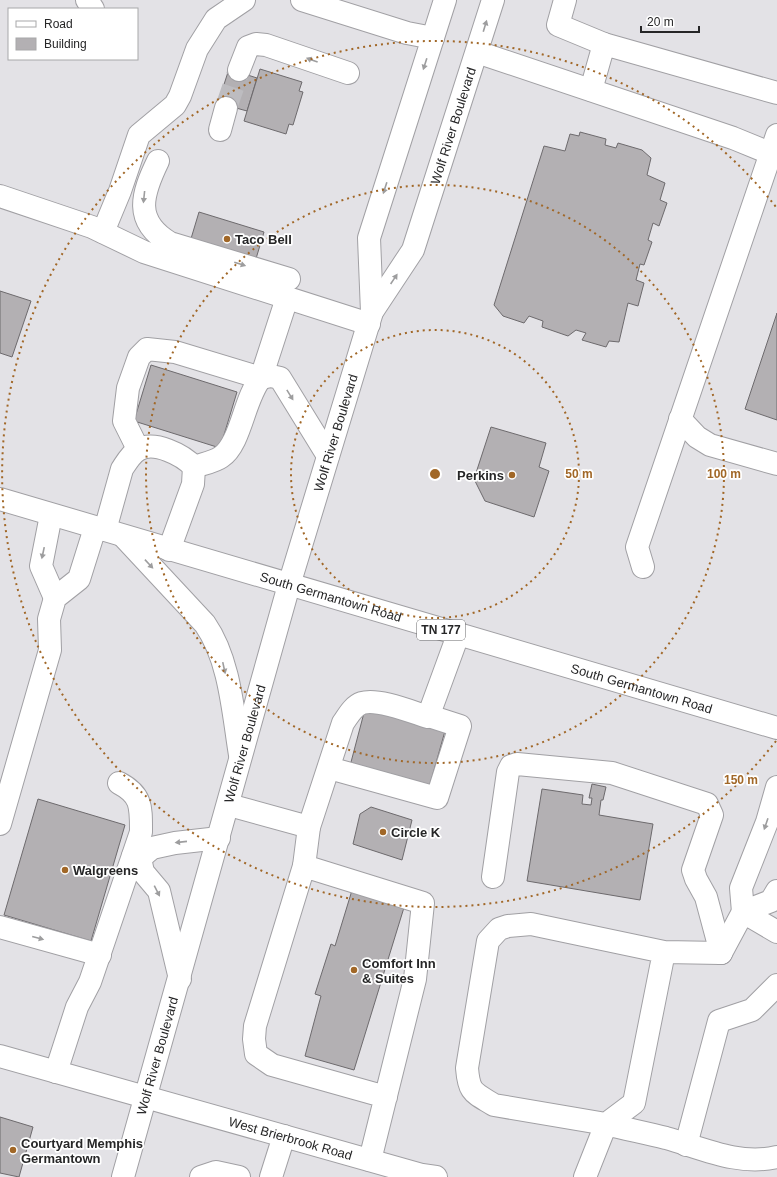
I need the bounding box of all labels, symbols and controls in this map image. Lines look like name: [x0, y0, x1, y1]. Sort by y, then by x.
legend: [8, 8, 138, 60]
scale bar: [641, 8, 699, 34]
text: 20 m: [647, 15, 674, 29]
text: Road: [44, 17, 73, 31]
one-way arrow: [482, 20, 488, 32]
text: Building: [44, 37, 87, 51]
one-way arrow: [305, 57, 317, 63]
one-way arrow: [421, 58, 427, 70]
street label: Wolf River Boulevard: [428, 65, 479, 186]
one-way arrow: [382, 182, 388, 194]
one-way arrow: [141, 191, 148, 203]
place label: Taco Bell: [235, 232, 292, 247]
marker: Taco Bell: [222, 234, 232, 244]
one-way arrow: [234, 261, 246, 267]
one-way arrow: [390, 274, 398, 284]
street label: Wolf River Boulevard: [311, 372, 361, 493]
one-way arrow: [287, 389, 294, 401]
centre of rings: [428, 467, 442, 481]
text: 50 m: [565, 467, 593, 481]
text: 100 m: [707, 467, 741, 481]
place label: Perkins: [457, 468, 504, 483]
marker: Perkins: [507, 470, 517, 480]
one-way arrow: [40, 547, 46, 559]
one-way arrow: [145, 559, 154, 570]
street label: South Germantown Road: [258, 569, 403, 625]
road number: TN 177: [417, 620, 465, 640]
street label: South Germantown Road: [569, 661, 714, 717]
one-way arrow: [222, 662, 228, 674]
street label: Wolf River Boulevard: [221, 683, 269, 805]
text: 150 m: [724, 773, 758, 787]
one-way arrow: [762, 818, 768, 830]
place label: Circle K: [391, 825, 441, 840]
marker: Circle K: [378, 827, 388, 837]
one-way arrow: [175, 839, 187, 846]
place label: Walgreens: [73, 863, 138, 878]
marker: Walgreens: [60, 865, 70, 875]
one-way arrow: [154, 885, 160, 897]
one-way arrow: [31, 935, 44, 941]
place label: Comfort Inn & Suites: [362, 956, 436, 986]
marker: Comfort Inn & Suites: [349, 965, 359, 975]
street label: Wolf River Boulevard: [134, 995, 181, 1117]
street label: West Brierbrook Road: [227, 1114, 354, 1163]
place label: Courtyard Memphis Germantown: [21, 1136, 143, 1166]
marker: Courtyard Memphis Germantown: [8, 1145, 18, 1155]

